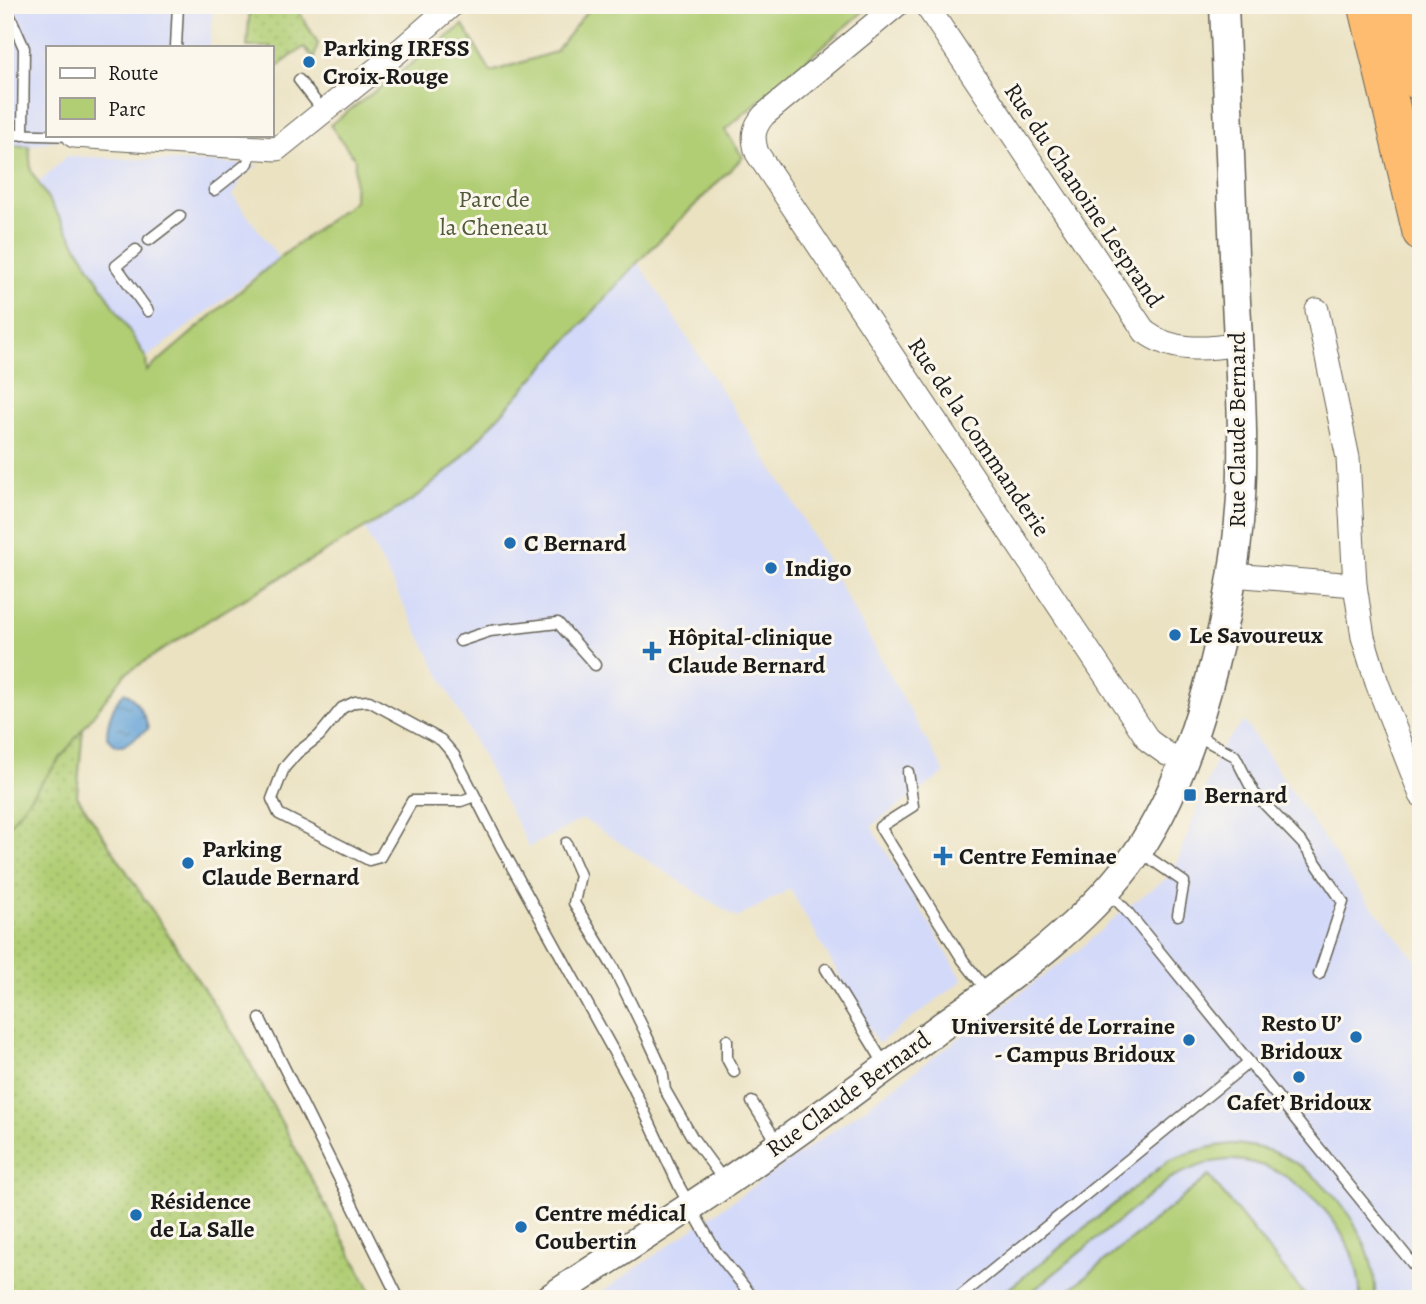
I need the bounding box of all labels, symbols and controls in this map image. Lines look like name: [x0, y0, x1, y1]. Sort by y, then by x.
place label: Parking IRFSS Croix-Rouge: [323, 32, 470, 92]
legend: [46, 46, 273, 136]
marker: Parking IRFSS Croix-Rouge: [301, 54, 317, 70]
text: Route: [108, 59, 158, 87]
street label: Rue du Chanoine Lesprand: [997, 77, 1171, 313]
text: Parc: [108, 95, 146, 123]
park label: Parc de la Cheneau: [440, 183, 548, 243]
street label: Rue de la Commanderie: [900, 331, 1058, 543]
street label: Rue Claude Bernard: [1221, 332, 1253, 528]
place label: C Bernard: [524, 527, 627, 559]
marker: C Bernard: [502, 535, 518, 551]
place label: Indigo: [785, 552, 852, 584]
marker: Indigo: [763, 560, 779, 576]
place label: Le Savoureux: [1189, 619, 1323, 651]
place label: Hôpital-clinique Claude Bernard: [668, 621, 832, 681]
marker: Le Savoureux: [1167, 627, 1183, 643]
marker: Hôpital-clinique Claude Bernard: [642, 641, 662, 661]
place label: Bernard: [1204, 779, 1288, 811]
marker: Bernard: [1182, 787, 1198, 803]
place label: Parking Claude Bernard: [202, 833, 360, 893]
place label: Centre Feminae: [959, 840, 1117, 872]
marker: Centre Feminae: [933, 846, 953, 866]
marker: Parking Claude Bernard: [180, 855, 196, 871]
place label: Resto U’ Bridoux: [1260, 1007, 1342, 1067]
place label: Université de Lorraine - Campus Bridoux: [951, 1010, 1175, 1070]
street label: Rue Claude Bernard: [759, 1023, 937, 1165]
marker: Resto U’ Bridoux: [1348, 1029, 1364, 1045]
marker: Université de Lorraine - Campus Bridoux: [1181, 1032, 1197, 1048]
marker: Cafet’ Bridoux: [1291, 1069, 1307, 1085]
place label: Cafet’ Bridoux: [1227, 1086, 1371, 1118]
place label: Résidence de La Salle: [150, 1185, 255, 1245]
place label: Centre médical Coubertin: [535, 1197, 687, 1257]
marker: Résidence de La Salle: [128, 1207, 144, 1223]
marker: Centre médical Coubertin: [513, 1219, 529, 1235]

